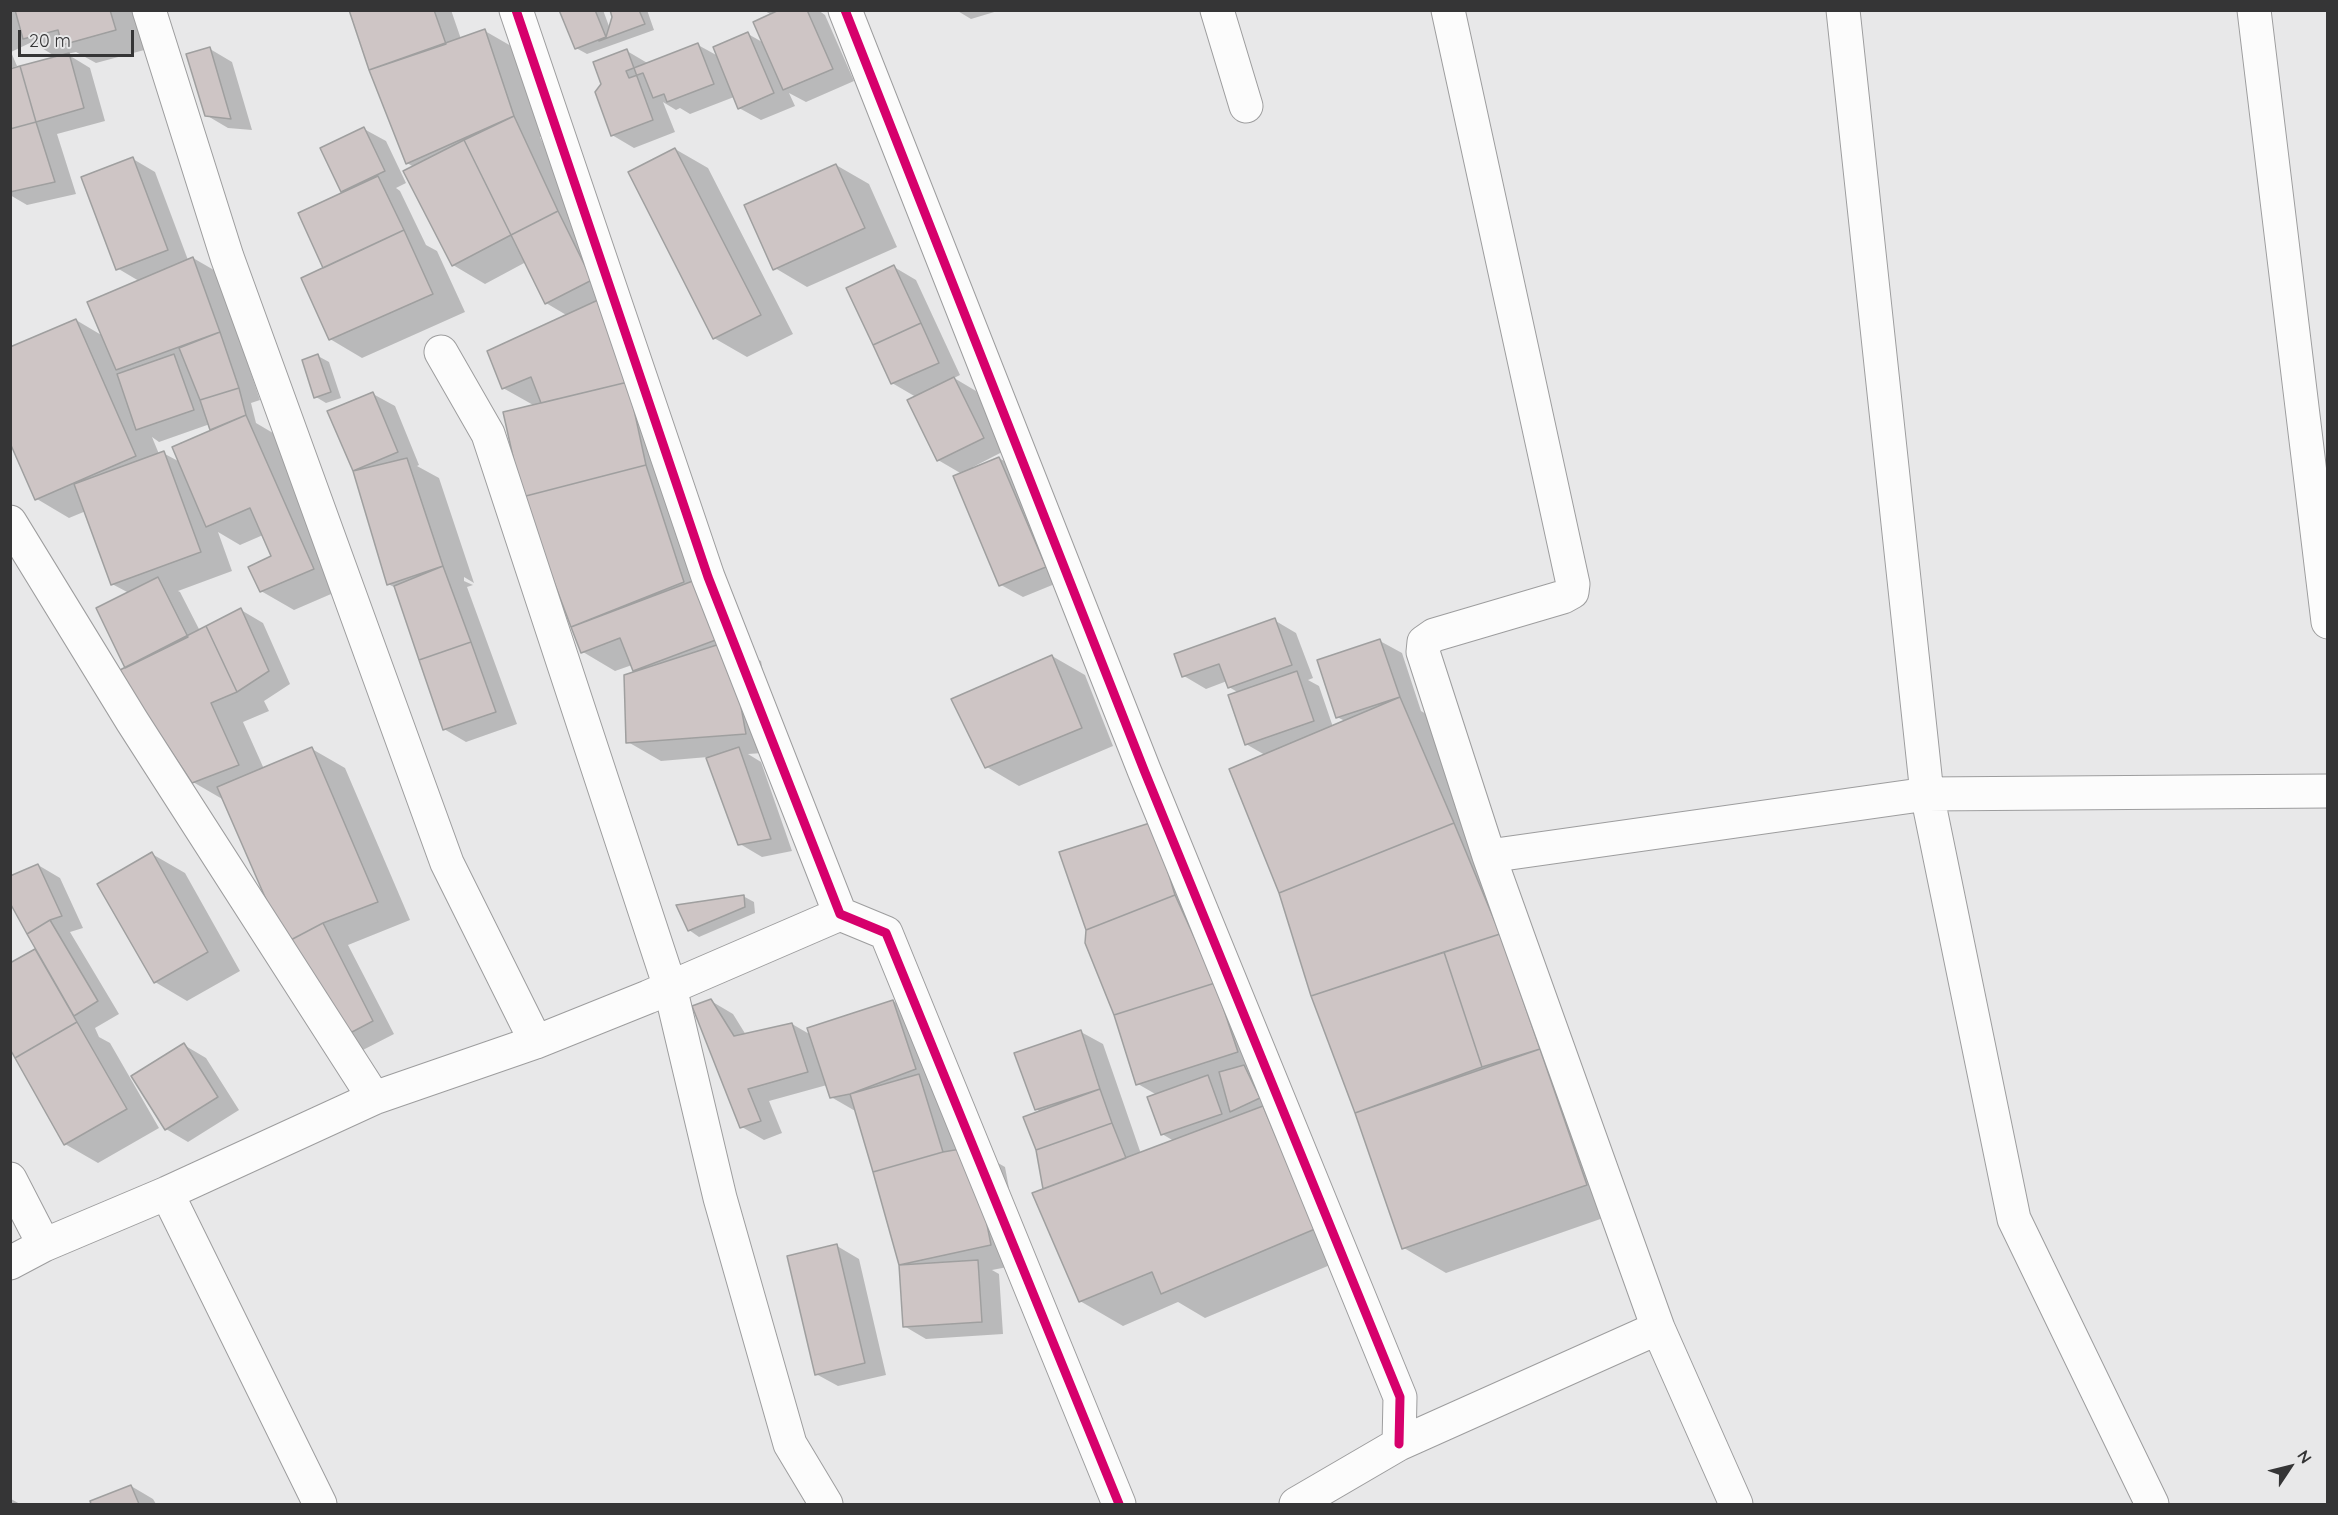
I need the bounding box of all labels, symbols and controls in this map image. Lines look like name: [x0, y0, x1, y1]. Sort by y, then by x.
scale bar: [21, 18, 136, 56]
text: 20 m: [29, 29, 71, 52]
north arrow: [2260, 1437, 2320, 1497]
text: N: [2293, 1446, 2316, 1467]

